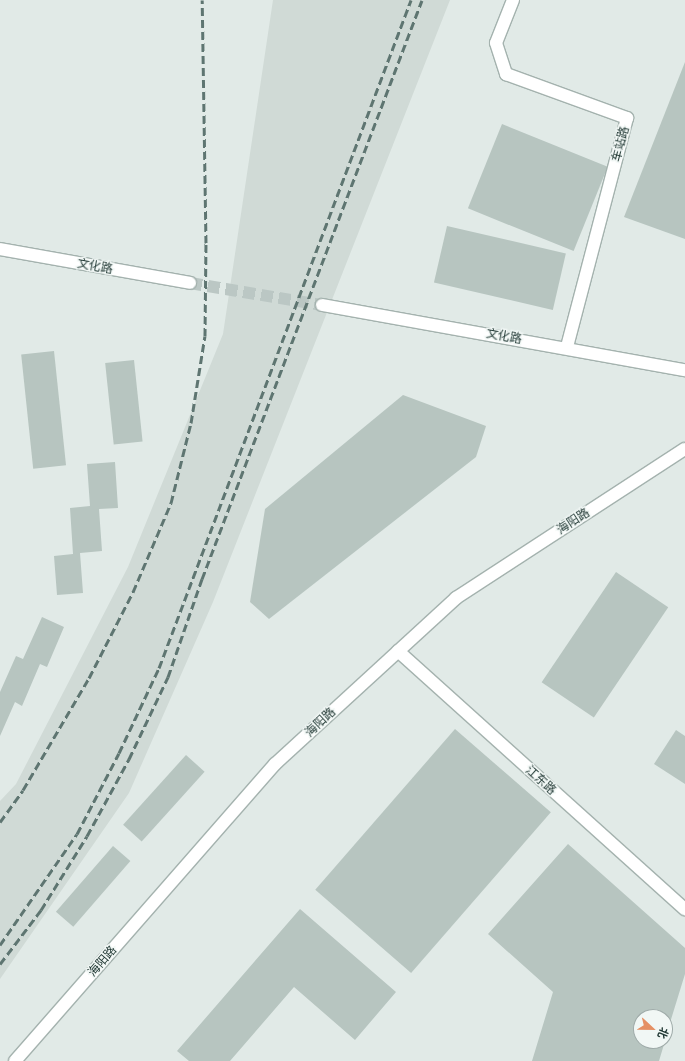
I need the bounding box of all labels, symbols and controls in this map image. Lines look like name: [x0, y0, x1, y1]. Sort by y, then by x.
street label: 车站路: [608, 125, 632, 163]
street label: 文化路: [76, 256, 114, 276]
street label: 文化路: [485, 326, 523, 346]
street label: 海阳路: [554, 505, 592, 537]
street label: 海阳路: [302, 704, 338, 740]
street label: 江东路: [523, 763, 559, 797]
street label: 海阳路: [85, 943, 119, 979]
north arrow: [633, 1009, 673, 1049]
text: 北: [655, 1025, 672, 1041]

